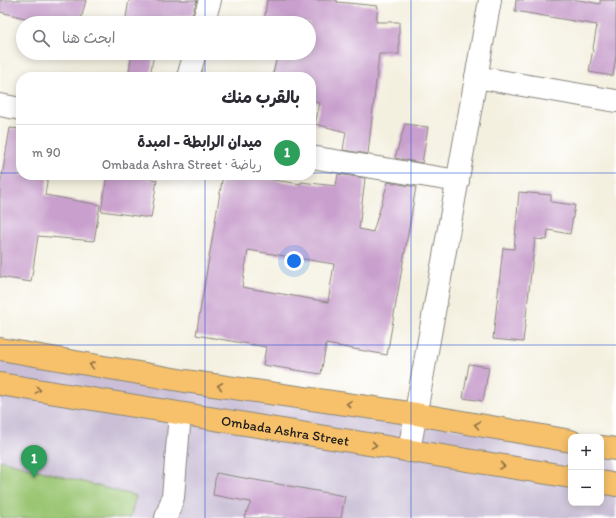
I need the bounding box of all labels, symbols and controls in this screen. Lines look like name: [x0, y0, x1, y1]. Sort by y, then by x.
search box: [16, 16, 316, 60]
icon: search: [30, 27, 52, 49]
text: ابحث هنا: [62, 29, 116, 47]
text: بالقرب منك: [222, 87, 300, 107]
text: ميدان الرابطة - امبدة: [137, 133, 262, 151]
text: 90 m: [32, 145, 61, 160]
text: 1: [284, 145, 290, 160]
text: رياضة · Ombada Ashra Street: [102, 157, 262, 172]
your location: [284, 251, 304, 271]
one-way arrow: [89, 361, 95, 370]
one-way arrow: [217, 382, 223, 391]
one-way arrow: [35, 385, 42, 394]
one-way arrow: [346, 400, 352, 409]
street label: Ombada Ashra Street: [220, 412, 351, 449]
one-way arrow: [474, 421, 481, 429]
map controls: [568, 434, 604, 506]
button: +: [568, 434, 604, 470]
one-way arrow: [371, 441, 377, 449]
pin: 1: [21, 445, 47, 478]
one-way arrow: [499, 461, 505, 470]
button: −: [568, 470, 604, 506]

